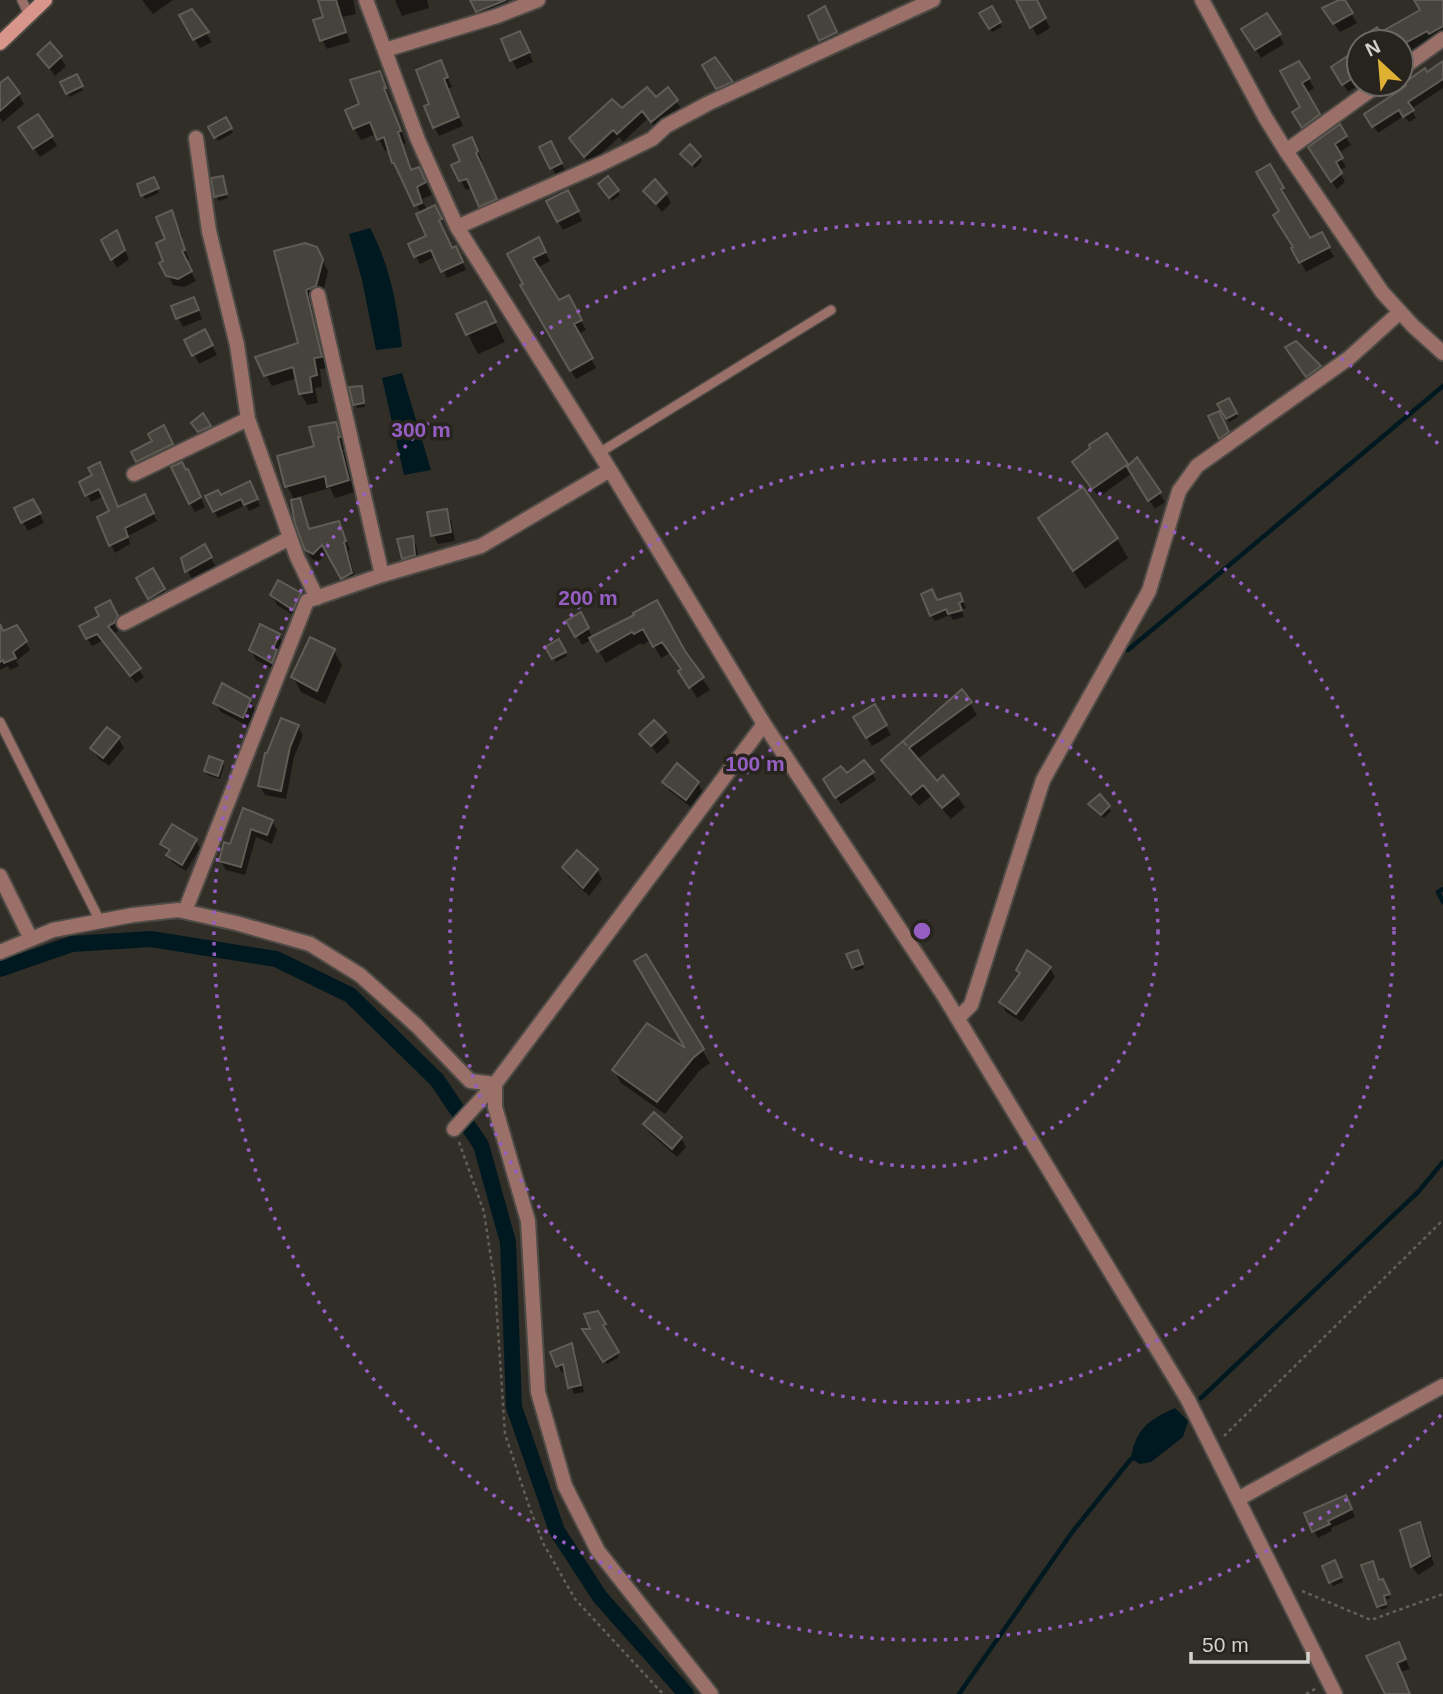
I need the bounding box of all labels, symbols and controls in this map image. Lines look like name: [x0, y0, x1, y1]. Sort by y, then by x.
north arrow: [1345, 28, 1415, 98]
text: N: [1362, 36, 1384, 61]
text: 300 m: [391, 418, 451, 441]
text: 200 m: [558, 586, 618, 609]
text: 100 m: [725, 752, 785, 775]
centre of rings: [910, 919, 934, 943]
scale bar: [1191, 1620, 1308, 1664]
text: 50 m: [1202, 1633, 1249, 1656]

